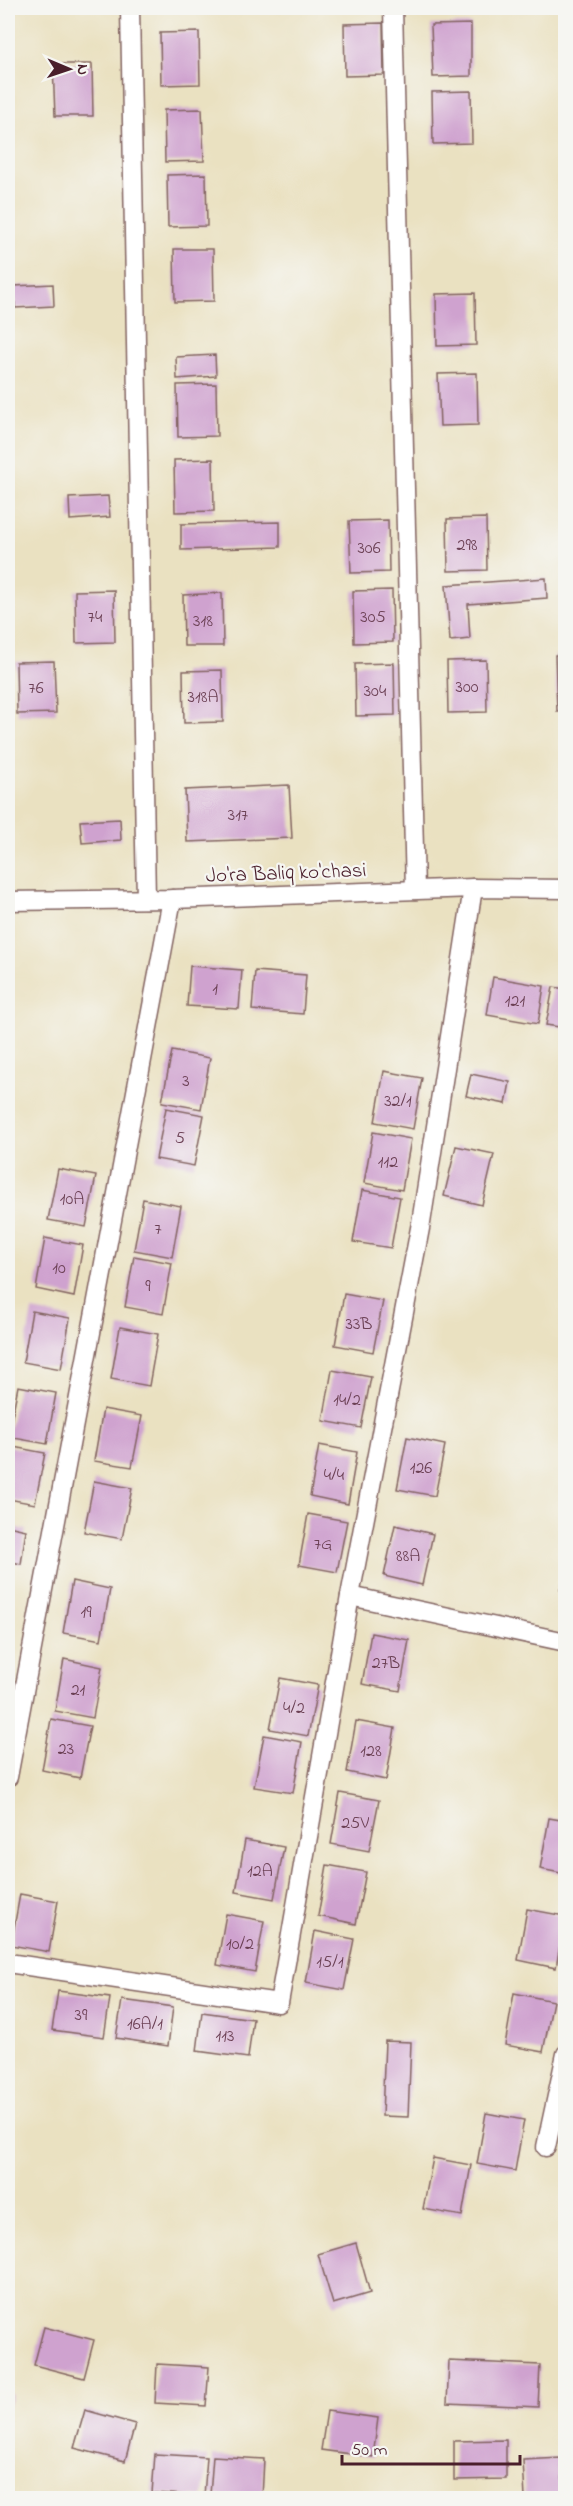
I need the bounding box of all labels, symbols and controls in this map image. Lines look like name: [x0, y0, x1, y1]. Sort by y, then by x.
north arrow: [39, 39, 99, 99]
text: N: [70, 64, 94, 75]
house number: 298: [456, 533, 478, 559]
house number: 306: [357, 536, 381, 562]
house number: 74: [88, 605, 103, 631]
house number: 305: [360, 605, 386, 631]
house number: 318: [193, 609, 213, 635]
house number: 300: [456, 675, 479, 701]
house number: 76: [28, 676, 44, 702]
house number: 304: [364, 679, 387, 705]
house number: 318A: [188, 685, 219, 711]
house number: 317: [228, 803, 249, 829]
street label: Jo'ra Baliq ko'chasi: [205, 856, 367, 892]
house number: 1: [212, 977, 218, 1003]
house number: 121: [505, 989, 525, 1015]
house number: 3: [182, 1069, 190, 1095]
house number: 32/1: [384, 1089, 412, 1115]
house number: 5: [175, 1126, 185, 1152]
house number: 112: [378, 1150, 398, 1176]
house number: 10A: [60, 1187, 84, 1213]
house number: 7: [154, 1217, 162, 1243]
house number: 10: [52, 1256, 66, 1282]
house number: 9: [145, 1274, 151, 1300]
house number: 33B: [346, 1312, 372, 1338]
house number: 14/2: [333, 1388, 361, 1414]
house number: 126: [410, 1456, 432, 1482]
house number: 4/4: [324, 1463, 345, 1489]
house number: 7G: [314, 1532, 332, 1558]
house number: 88A: [396, 1544, 420, 1570]
house number: 19: [80, 1600, 92, 1626]
house number: 27B: [372, 1651, 400, 1677]
house number: 21: [71, 1678, 86, 1704]
house number: 4/2: [283, 1696, 305, 1722]
house number: 23: [58, 1737, 74, 1763]
house number: 128: [360, 1739, 382, 1765]
house number: 25V: [341, 1811, 369, 1837]
house number: 12A: [247, 1859, 273, 1885]
house number: 10/2: [226, 1932, 254, 1958]
house number: 15/1: [316, 1950, 344, 1976]
house number: 39: [75, 2003, 88, 2029]
house number: 16A/1: [127, 2012, 163, 2038]
house number: 113: [216, 2024, 234, 2050]
scale bar: [342, 2428, 520, 2466]
text: 50 m: [351, 2438, 388, 2464]

